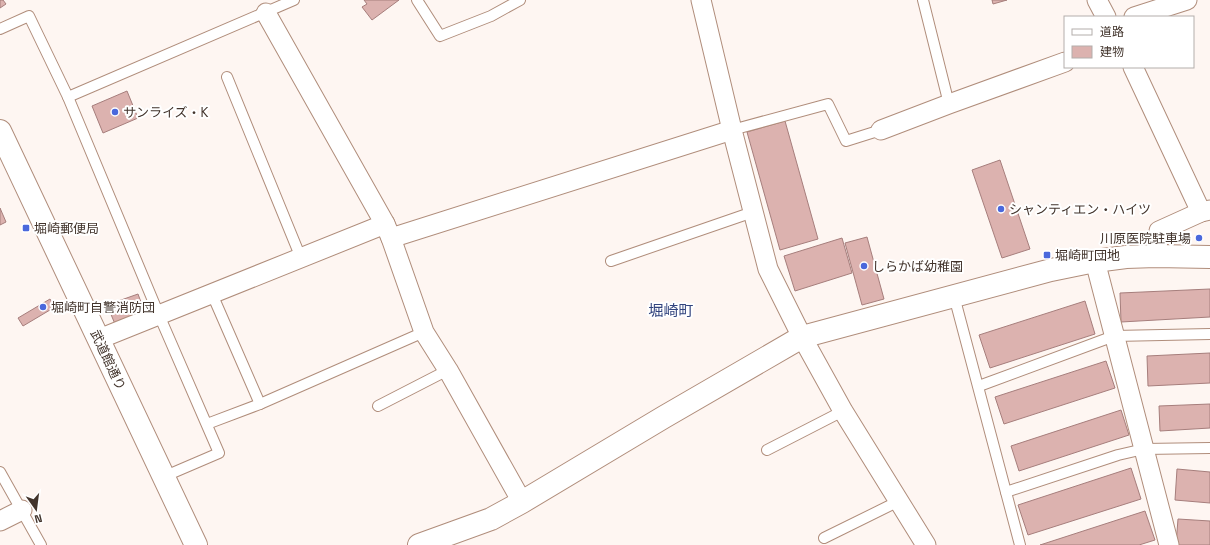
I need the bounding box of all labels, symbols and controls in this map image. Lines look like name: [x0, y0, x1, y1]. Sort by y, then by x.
legend: [1064, 16, 1194, 68]
text: 道路: [1100, 24, 1124, 40]
text: 建物: [1100, 44, 1124, 60]
place label: サンライズ・K: [123, 104, 209, 121]
marker: サンライズ・K: [110, 107, 120, 117]
place label: シャンティエン・ハイツ: [1009, 201, 1151, 218]
marker: シャンティエン・ハイツ: [996, 204, 1006, 214]
place label: 堀崎郵便局: [34, 220, 99, 237]
marker: 堀崎郵便局: [21, 223, 31, 233]
place label: 川原医院駐車場: [1100, 230, 1191, 247]
marker: 川原医院駐車場: [1194, 233, 1204, 243]
place label: 堀崎町団地: [1055, 247, 1120, 264]
marker: 堀崎町団地: [1042, 250, 1052, 260]
place label: しらかば幼稚園: [872, 258, 963, 275]
marker: しらかば幼稚園: [859, 261, 869, 271]
place label: 堀崎町自警消防団: [51, 299, 155, 316]
district label: 堀崎町: [648, 301, 694, 320]
marker: 堀崎町自警消防団: [38, 302, 48, 312]
street label: 武道館通り: [87, 327, 129, 393]
north arrow: [16, 489, 56, 529]
text: N: [33, 511, 44, 526]

